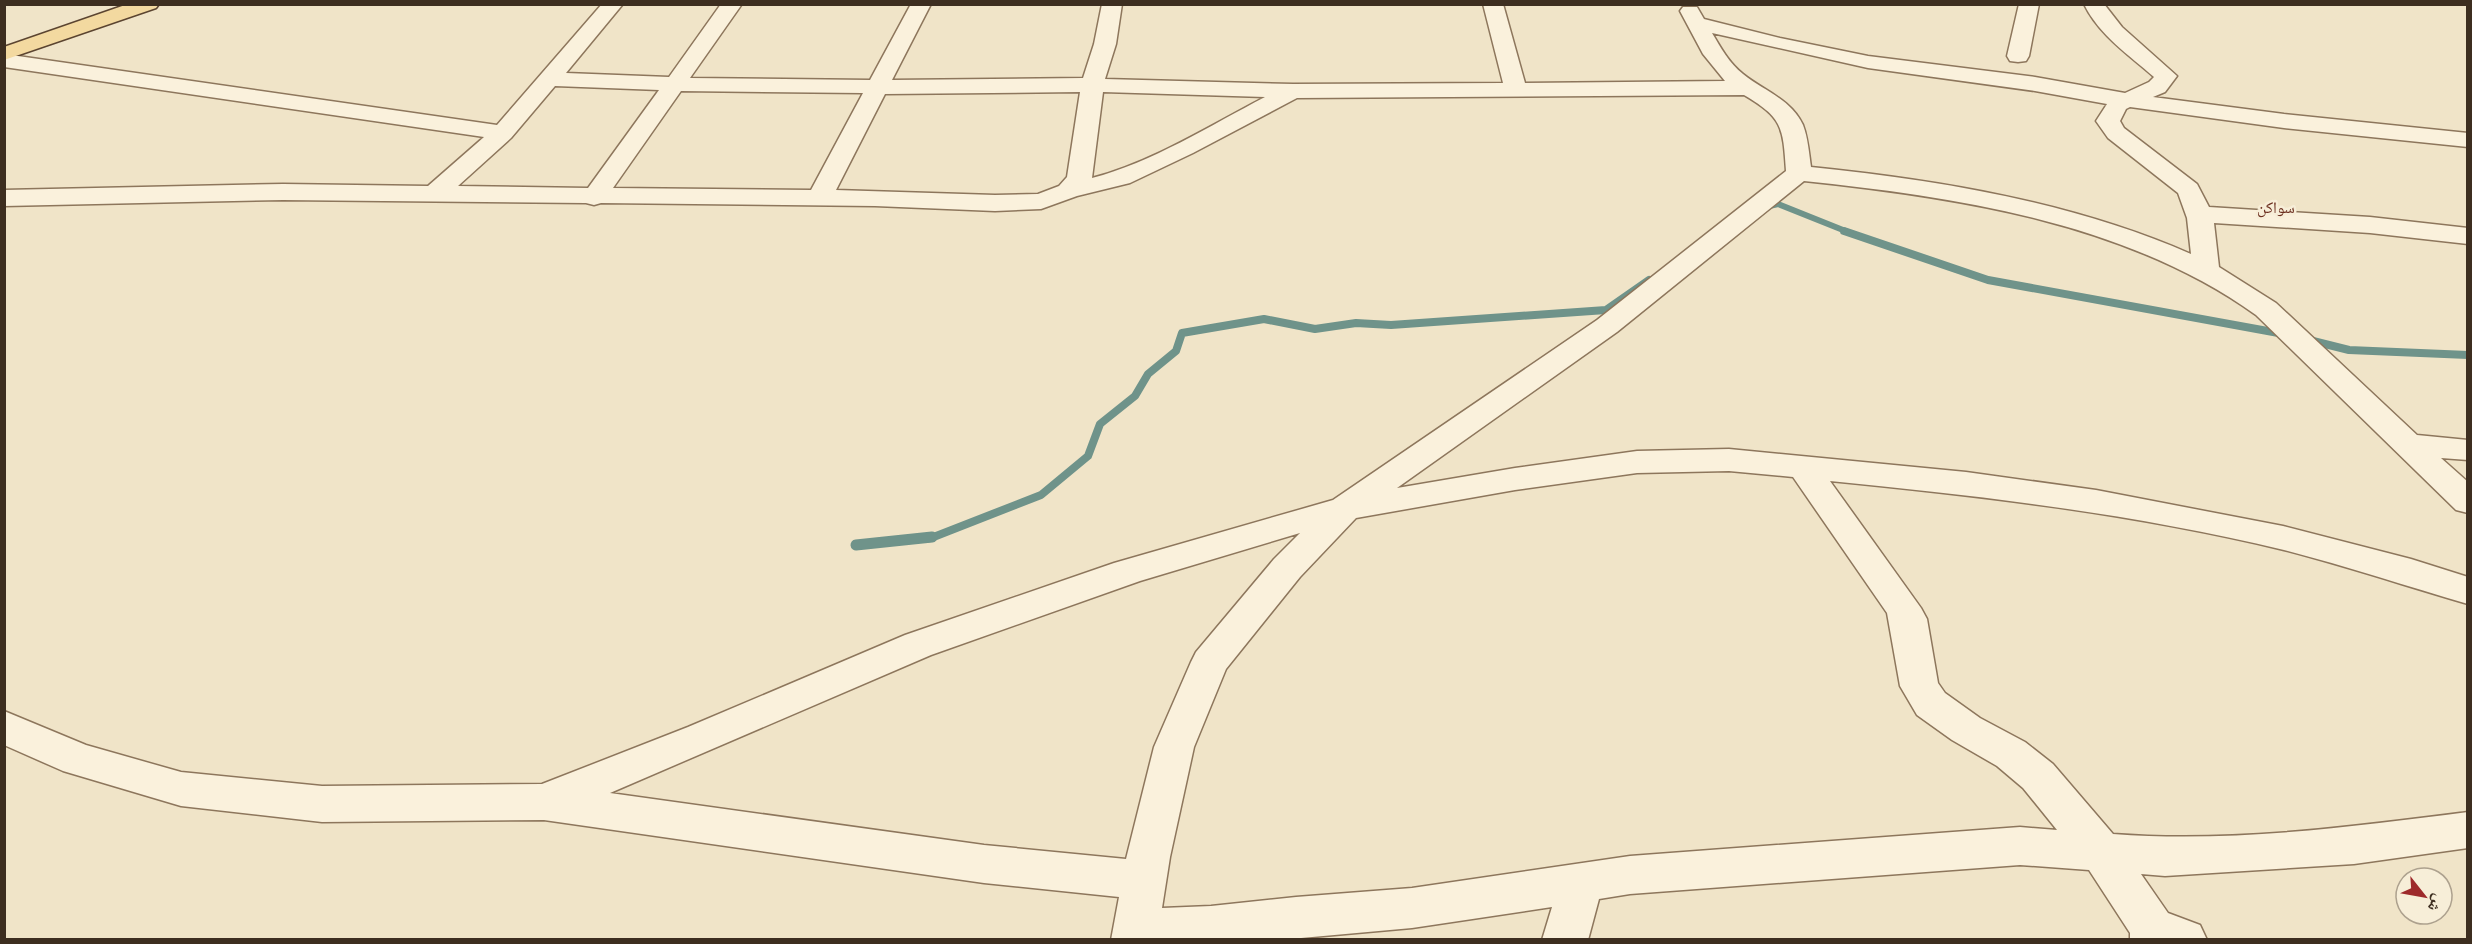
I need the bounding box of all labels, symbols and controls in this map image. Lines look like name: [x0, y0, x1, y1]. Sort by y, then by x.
district label: سواكن: [2257, 196, 2295, 223]
north arrow: [2394, 866, 2454, 926]
text: ش: [2419, 888, 2451, 917]

